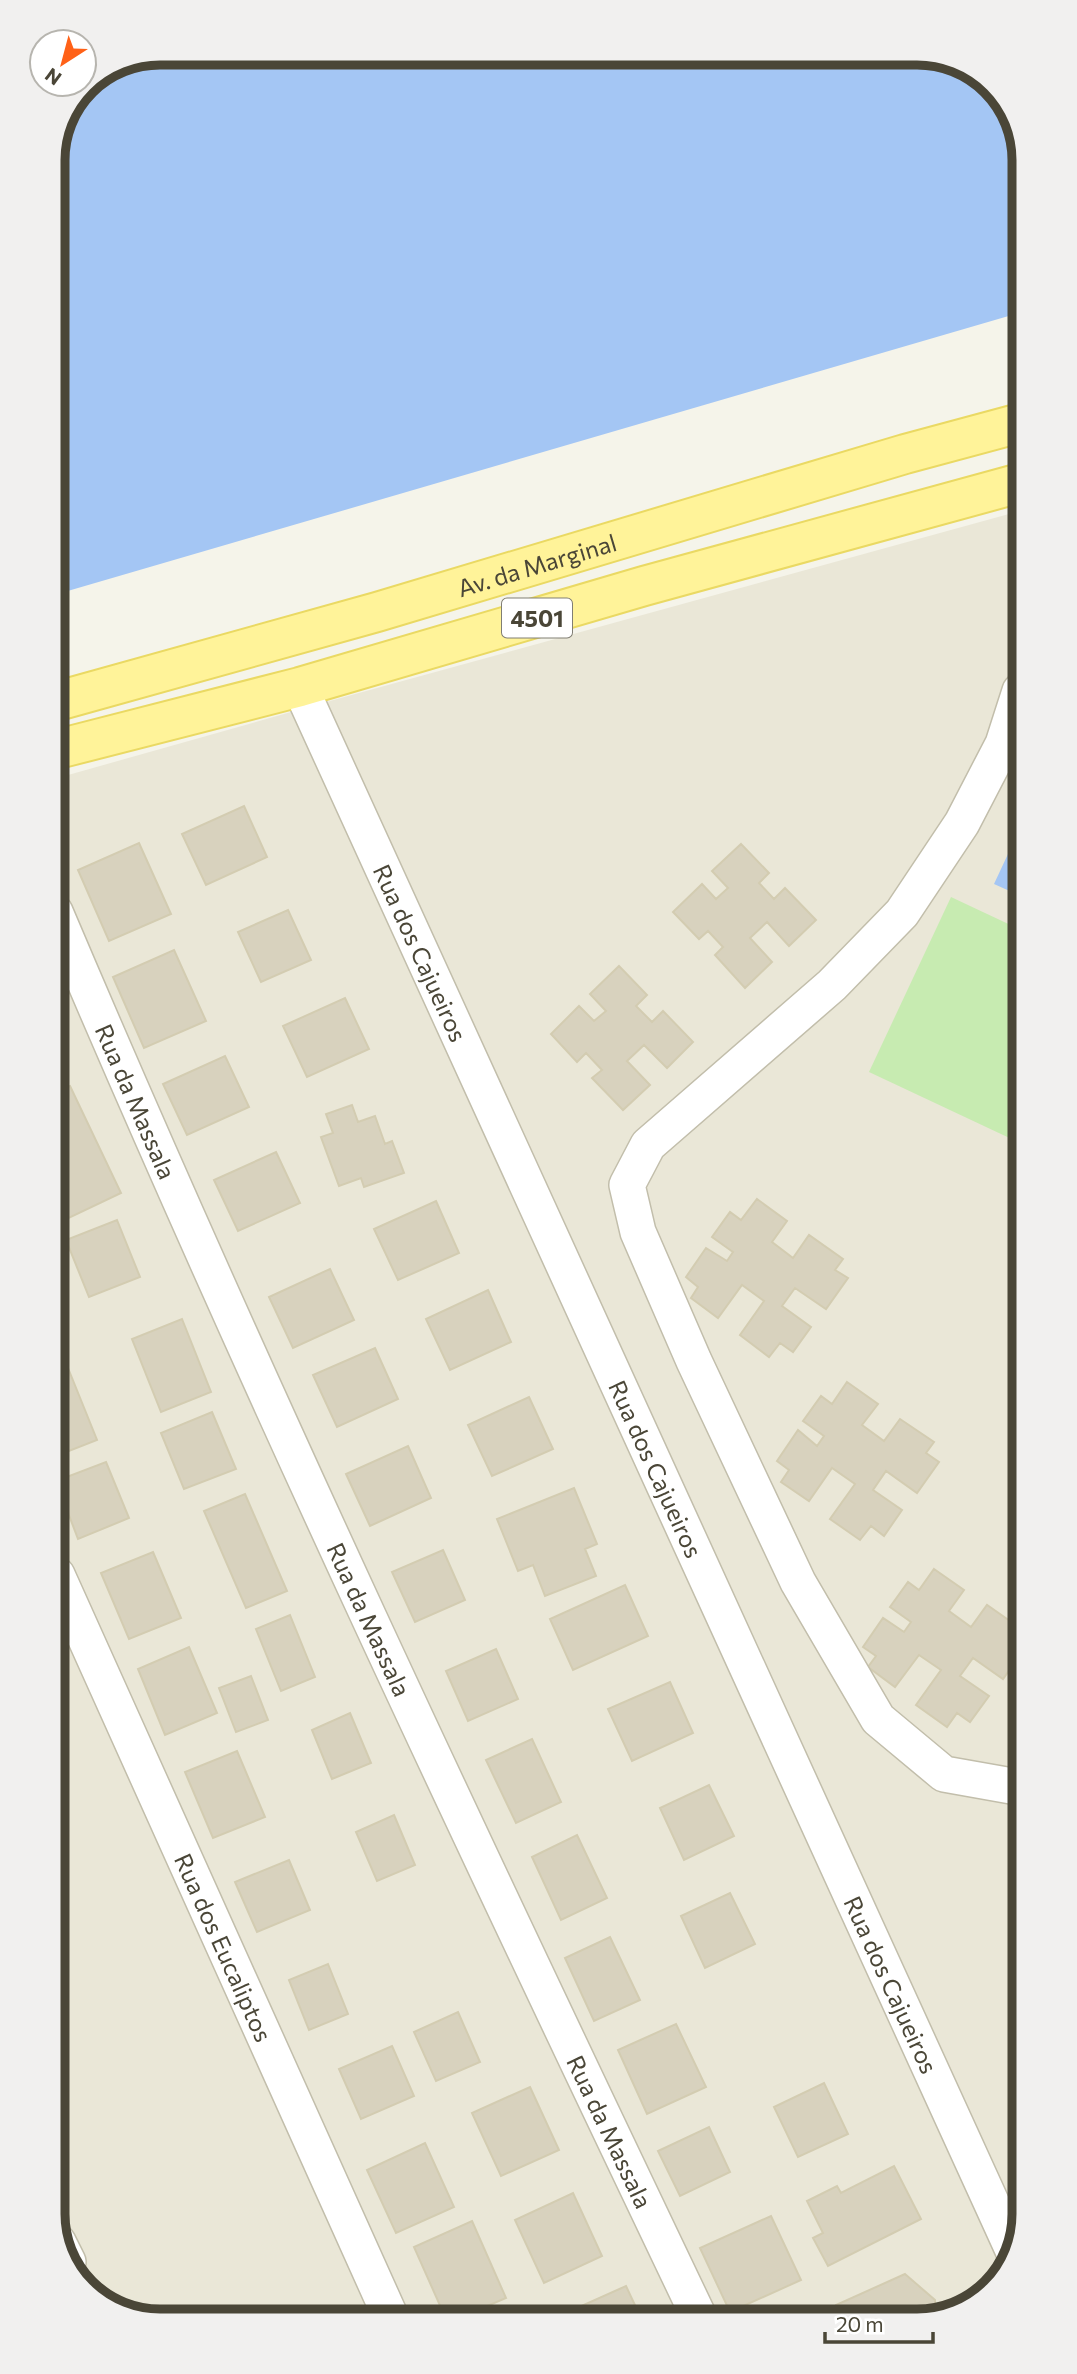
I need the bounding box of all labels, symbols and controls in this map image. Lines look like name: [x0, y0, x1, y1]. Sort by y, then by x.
north arrow: [28, 28, 98, 98]
text: N: [40, 64, 65, 91]
street label: Av. da Marginal: [454, 527, 620, 602]
road number: 4501: [502, 598, 572, 638]
street label: Rua dos Cajueiros: [368, 859, 474, 1046]
street label: Rua da Massala: [90, 1019, 183, 1183]
street label: Rua dos Cajueiros: [604, 1375, 709, 1562]
street label: Rua da Massala: [322, 1538, 418, 1700]
street label: Rua dos Eucaliptos: [169, 1849, 279, 2046]
street label: Rua dos Cajueiros: [839, 1891, 945, 2078]
street label: Rua da Massala: [562, 2050, 659, 2212]
scale bar: [825, 2300, 934, 2344]
text: 20 m: [836, 2311, 884, 2336]

